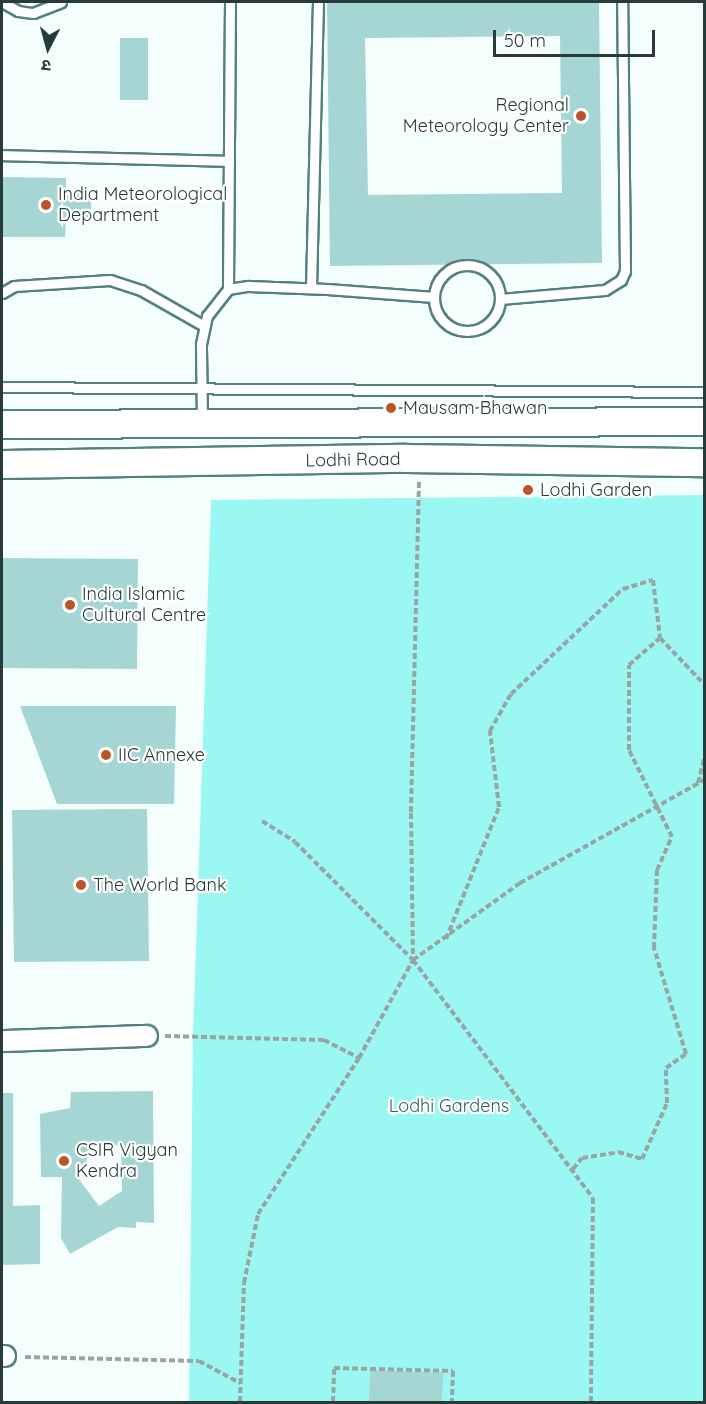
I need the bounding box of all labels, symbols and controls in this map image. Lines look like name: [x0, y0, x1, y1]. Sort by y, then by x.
north arrow: [18, 18, 78, 78]
scale bar: [496, 18, 658, 56]
text: 50 m: [504, 29, 546, 52]
text: उ: [40, 55, 52, 76]
place label: Regional Meteorology Center: [403, 95, 569, 138]
marker: Regional Meteorology Center: [574, 109, 588, 123]
place label: India Meteorological Department: [58, 184, 227, 226]
marker: India Meteorological Department: [39, 198, 53, 212]
place label: Mausam Bhawan: [403, 397, 547, 419]
marker: Mausam Bhawan: [384, 401, 398, 415]
street label: Lodhi Road: [305, 448, 401, 472]
place label: Lodhi Garden: [540, 479, 652, 501]
marker: Lodhi Garden: [521, 483, 535, 497]
place label: India Islamic Cultural Centre: [82, 584, 206, 626]
marker: India Islamic Cultural Centre: [63, 598, 77, 612]
place label: IIC Annexe: [118, 744, 205, 766]
marker: IIC Annexe: [99, 748, 113, 762]
place label: The World Bank: [93, 874, 227, 896]
marker: The World Bank: [74, 878, 88, 892]
park label: Lodhi Gardens: [389, 1095, 509, 1117]
place label: CSIR Vigyan Kendra: [76, 1140, 178, 1182]
marker: CSIR Vigyan Kendra: [57, 1154, 71, 1168]

